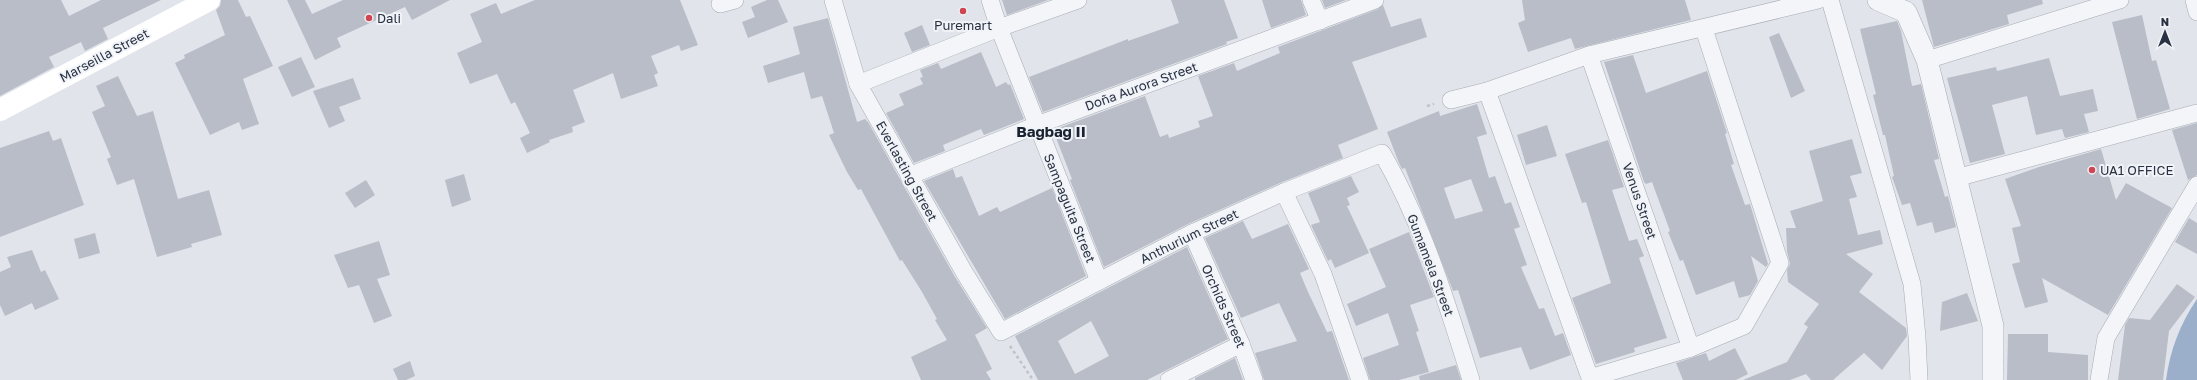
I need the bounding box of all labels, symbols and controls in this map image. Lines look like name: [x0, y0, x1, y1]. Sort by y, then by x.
marker: Puremart: [958, 6, 968, 16]
place label: Dali: [377, 10, 401, 26]
north arrow: [2145, 12, 2185, 52]
marker: Dali: [364, 13, 374, 23]
text: N: [2161, 15, 2169, 28]
place label: Puremart: [934, 17, 992, 33]
street label: Marseilla Street: [57, 25, 151, 85]
street label: Doña Aurora Street: [1083, 58, 1199, 114]
street label: Everlasting Street: [873, 118, 941, 224]
district label: Bagbag II: [1016, 122, 1086, 140]
street label: Sampaguita Street: [1041, 151, 1099, 265]
street label: Venus Street: [1619, 161, 1661, 241]
place label: UA1 OFFICE: [2100, 162, 2173, 178]
marker: UA1 OFFICE: [2087, 165, 2097, 175]
street label: Anthurium Street: [1137, 205, 1241, 267]
street label: Gumamela Street: [1404, 212, 1458, 318]
street label: Orchids Street: [1198, 262, 1250, 350]

